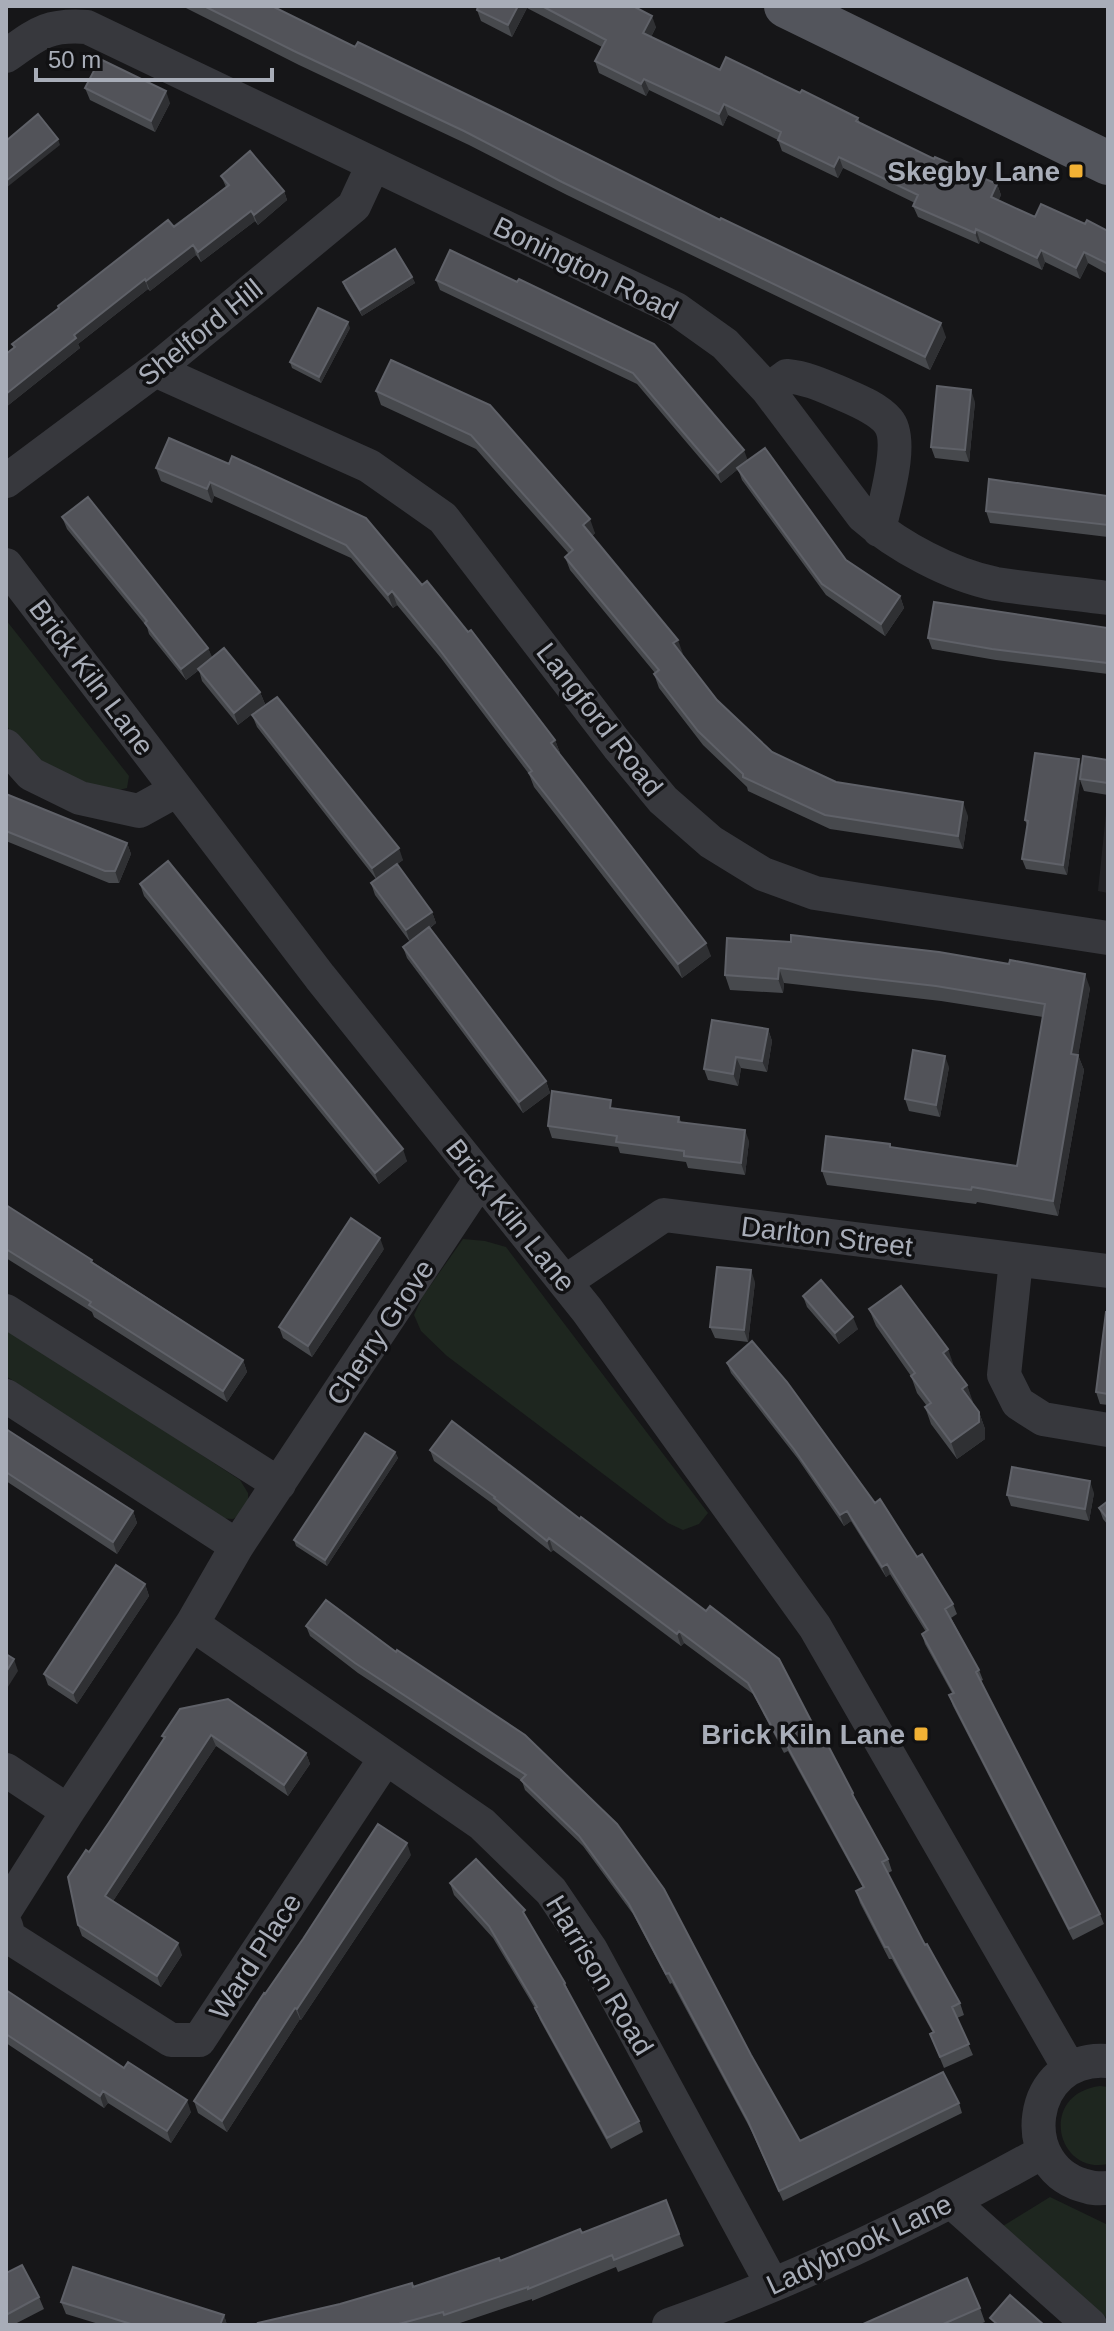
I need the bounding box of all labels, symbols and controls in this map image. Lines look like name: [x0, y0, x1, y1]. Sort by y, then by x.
scale bar: [36, 32, 272, 82]
text: 50 m: [48, 46, 101, 73]
place label: Skegby Lane: [887, 156, 1060, 187]
marker: Skegby Lane: [1067, 162, 1085, 180]
street label: Bonington Road: [489, 210, 683, 326]
street label: Shelford Hill: [132, 273, 269, 392]
street label: Brick Kiln Lane: [23, 593, 160, 761]
street label: Langford Road: [530, 637, 669, 802]
street label: Brick Kiln Lane: [440, 1133, 581, 1298]
street label: Darlton Street: [739, 1211, 915, 1262]
street label: Cherry Grove: [321, 1254, 440, 1411]
place label: Brick Kiln Lane: [701, 1719, 905, 1750]
marker: Brick Kiln Lane: [912, 1725, 930, 1743]
street label: Ward Place: [203, 1888, 308, 2025]
street label: Harrison Road: [540, 1890, 659, 2061]
street label: Ladybrook Lane: [762, 2188, 957, 2301]

